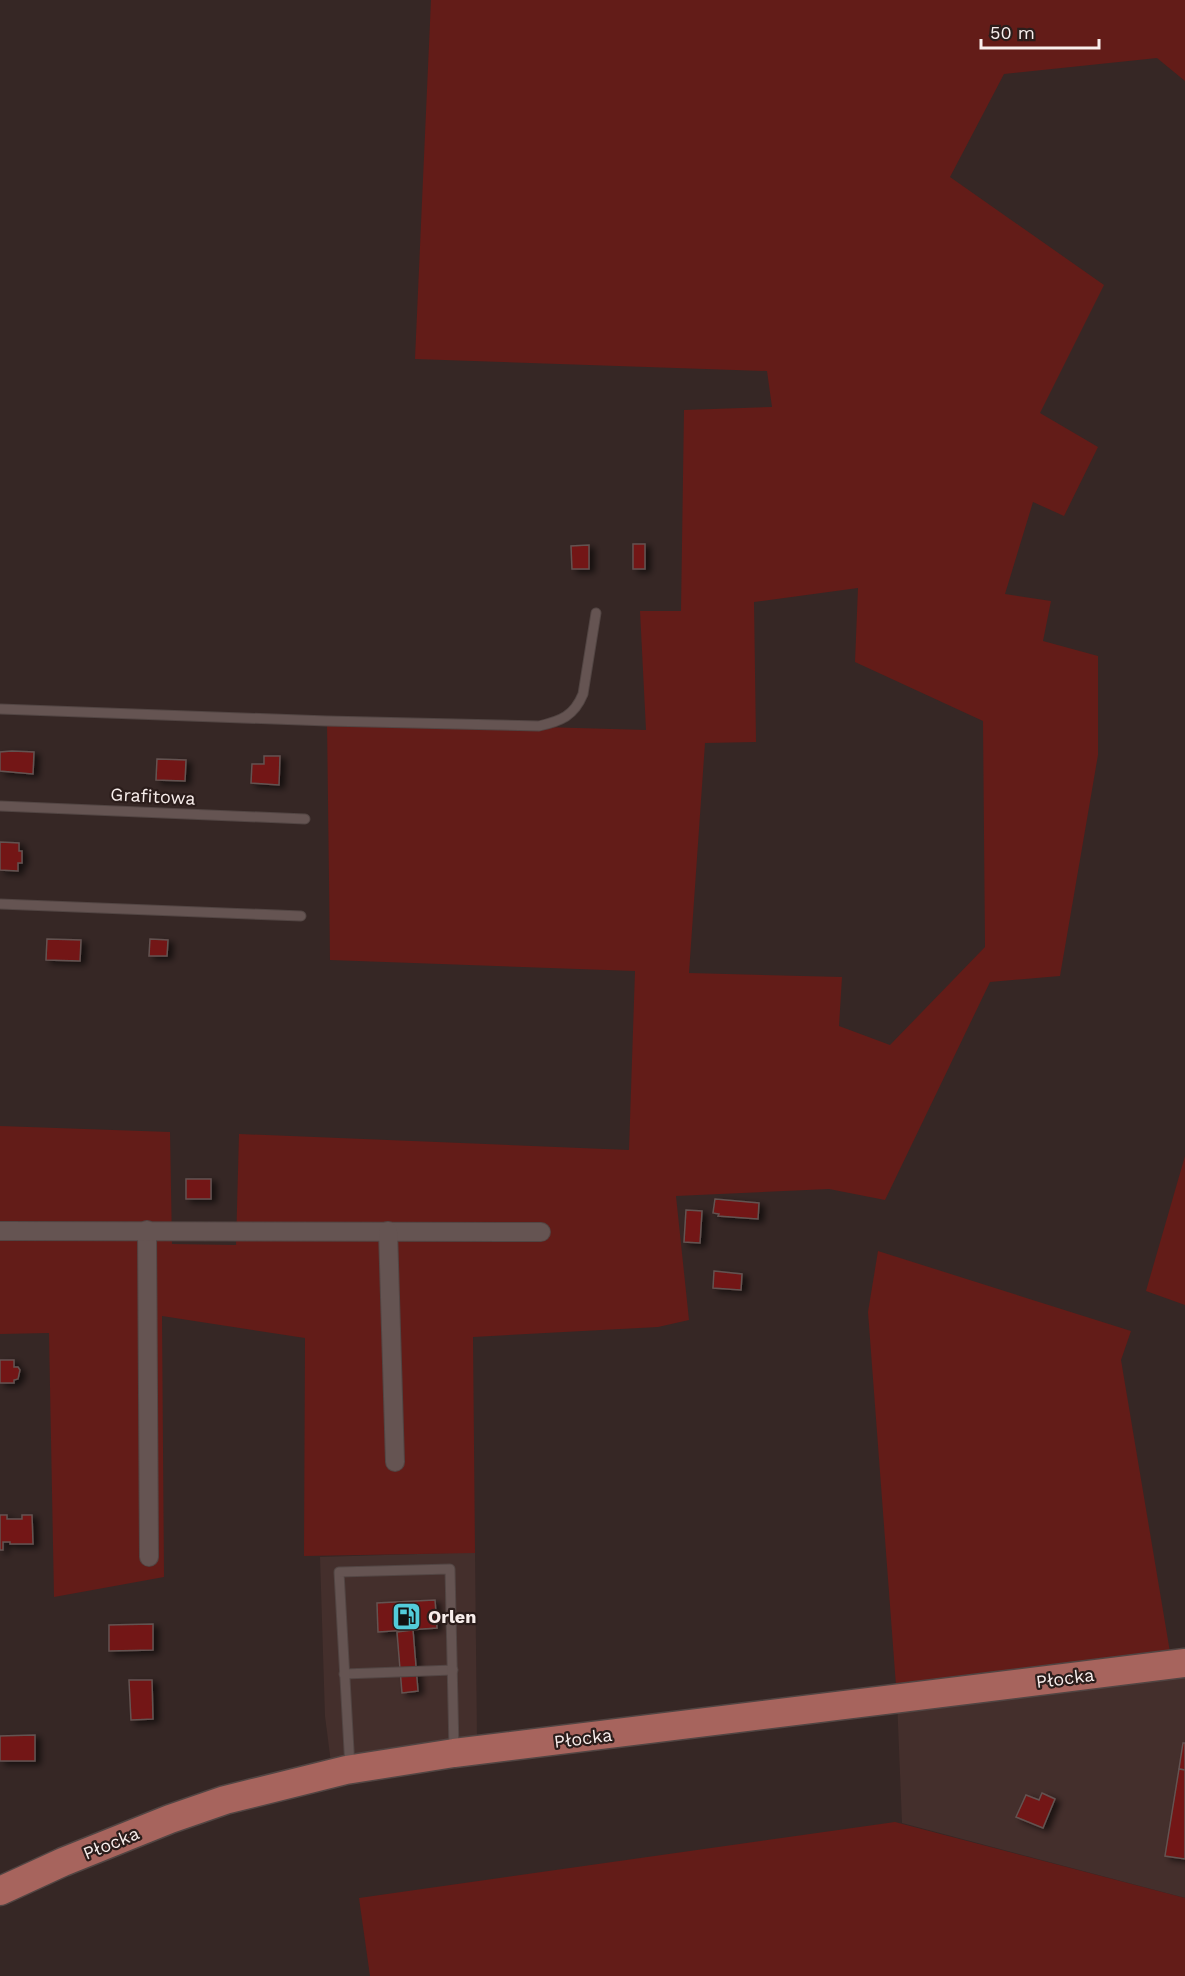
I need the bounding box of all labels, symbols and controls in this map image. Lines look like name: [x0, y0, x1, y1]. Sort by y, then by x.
scale bar: [981, 12, 1100, 50]
text: 50 m: [990, 22, 1035, 43]
street label: Grafitowa: [110, 783, 196, 809]
fuel station icon: Orlen: [391, 1600, 423, 1632]
place label: Orlen: [428, 1606, 476, 1627]
street label: Płocka: [1035, 1664, 1095, 1692]
street label: Płocka: [553, 1724, 613, 1752]
street label: Płocka: [80, 1822, 142, 1864]

